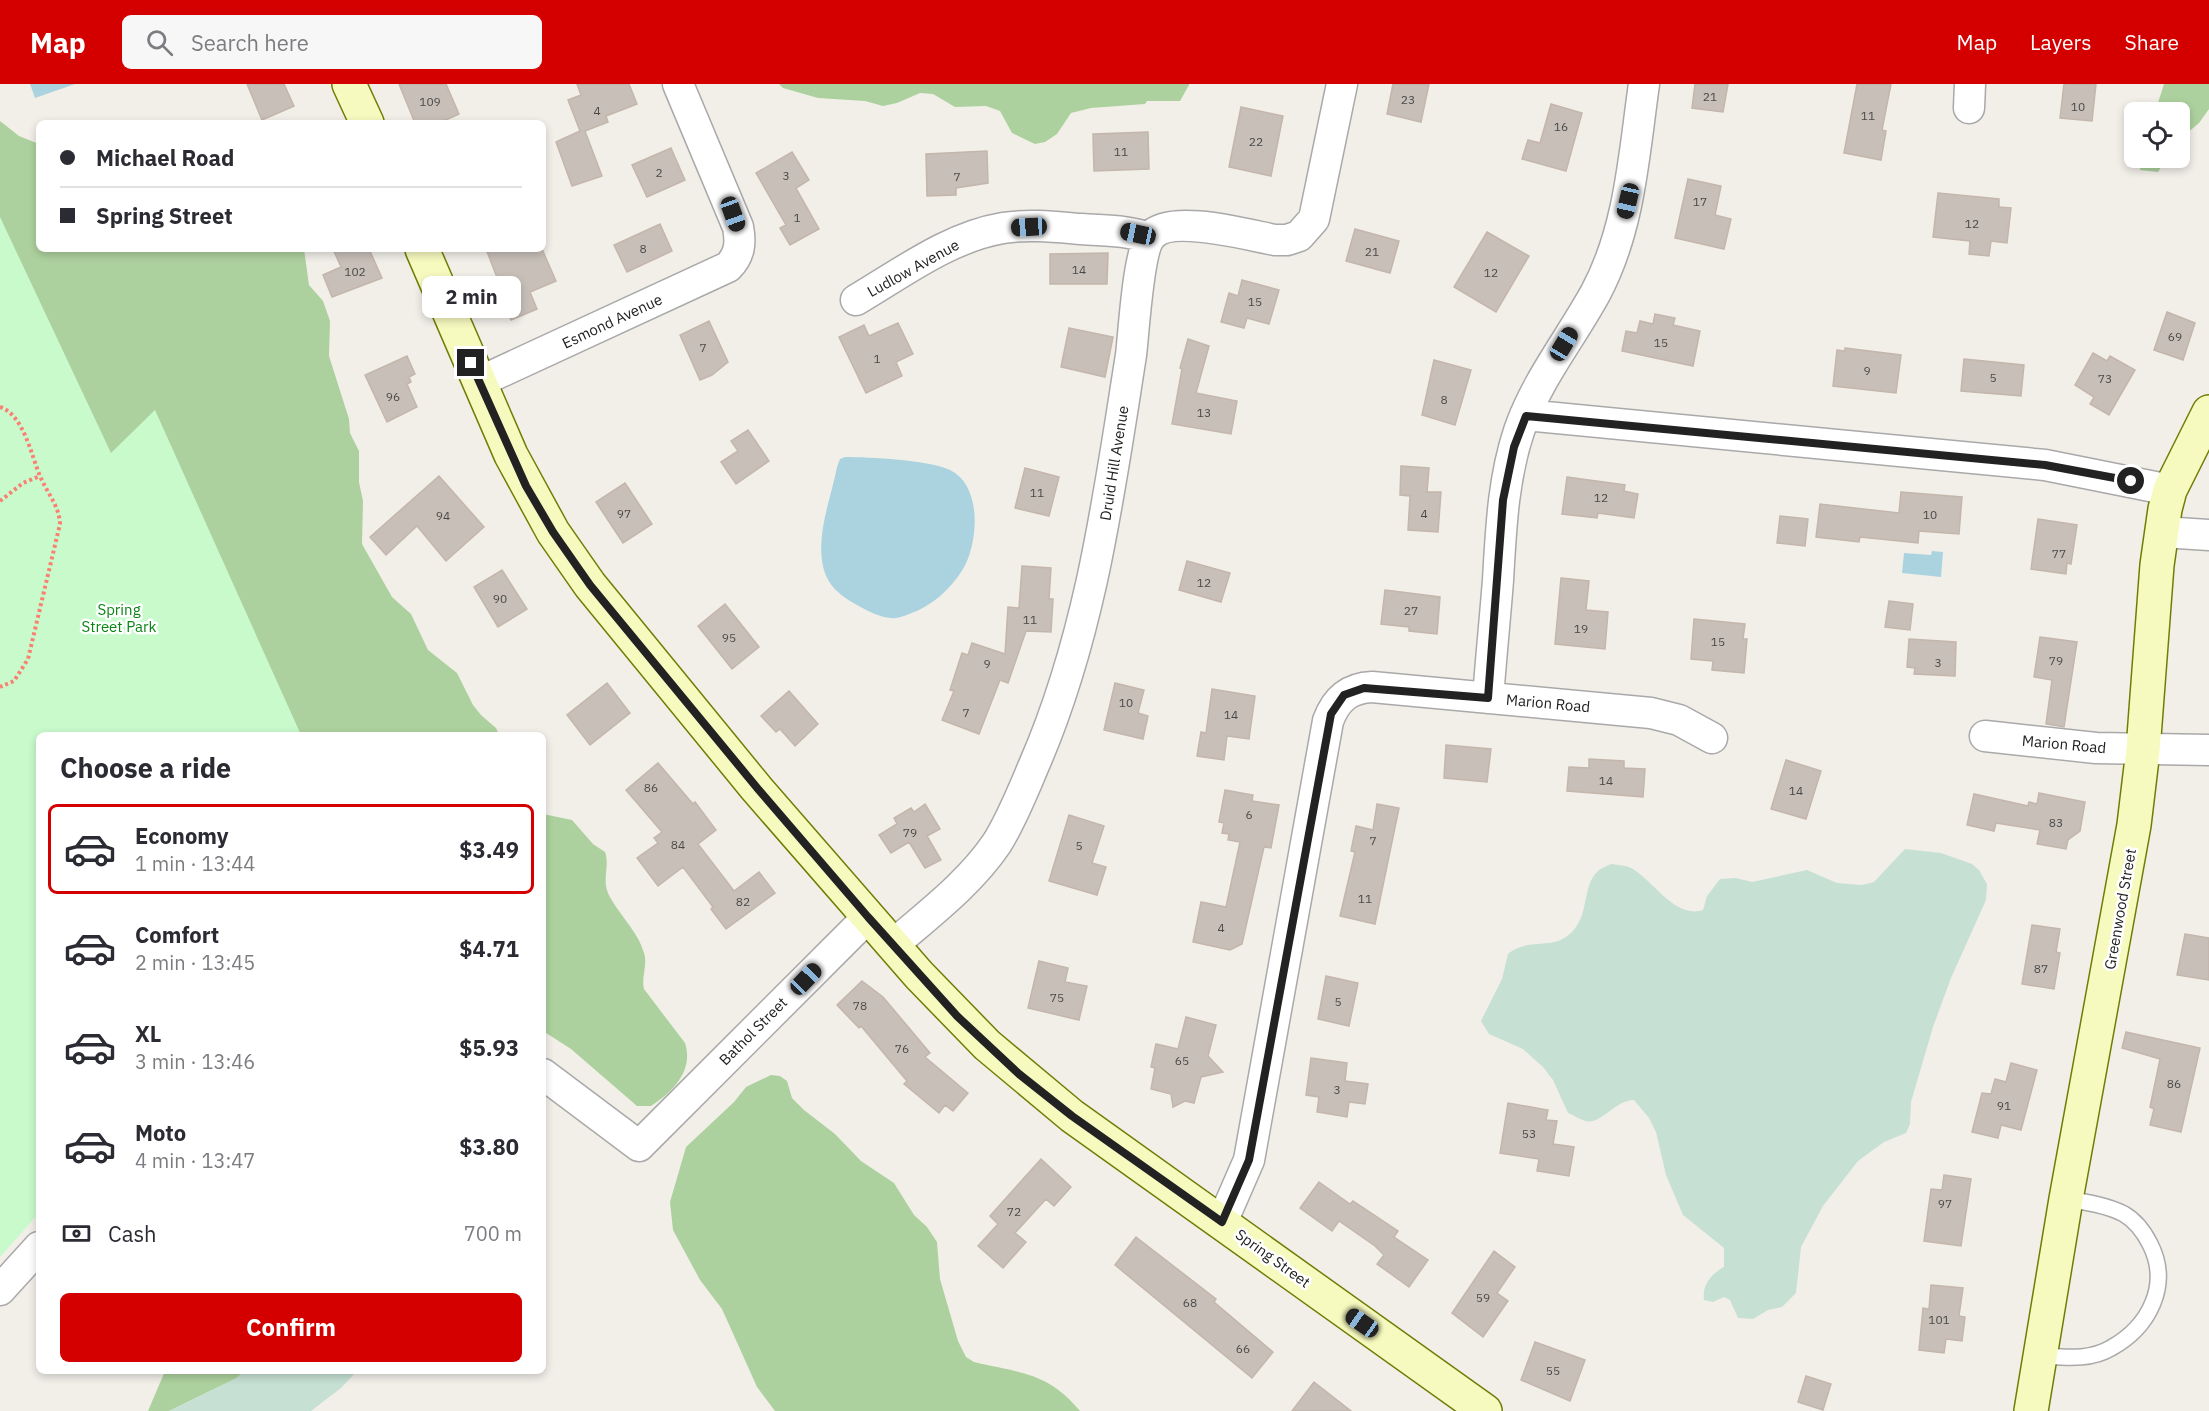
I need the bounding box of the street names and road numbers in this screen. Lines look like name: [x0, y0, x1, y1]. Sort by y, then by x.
street label: Ludlow Avenue: [864, 235, 962, 301]
street label: Esmond Avenue: [559, 289, 665, 353]
street label: Druid Hill Avenue: [1096, 404, 1132, 522]
street label: Marion Road: [1505, 690, 1591, 716]
street label: Marion Road: [2021, 731, 2107, 757]
street label: Greenwood Street: [2100, 847, 2140, 971]
street label: Bathol Street: [715, 993, 791, 1069]
street label: Spring Street: [1232, 1225, 1314, 1291]

